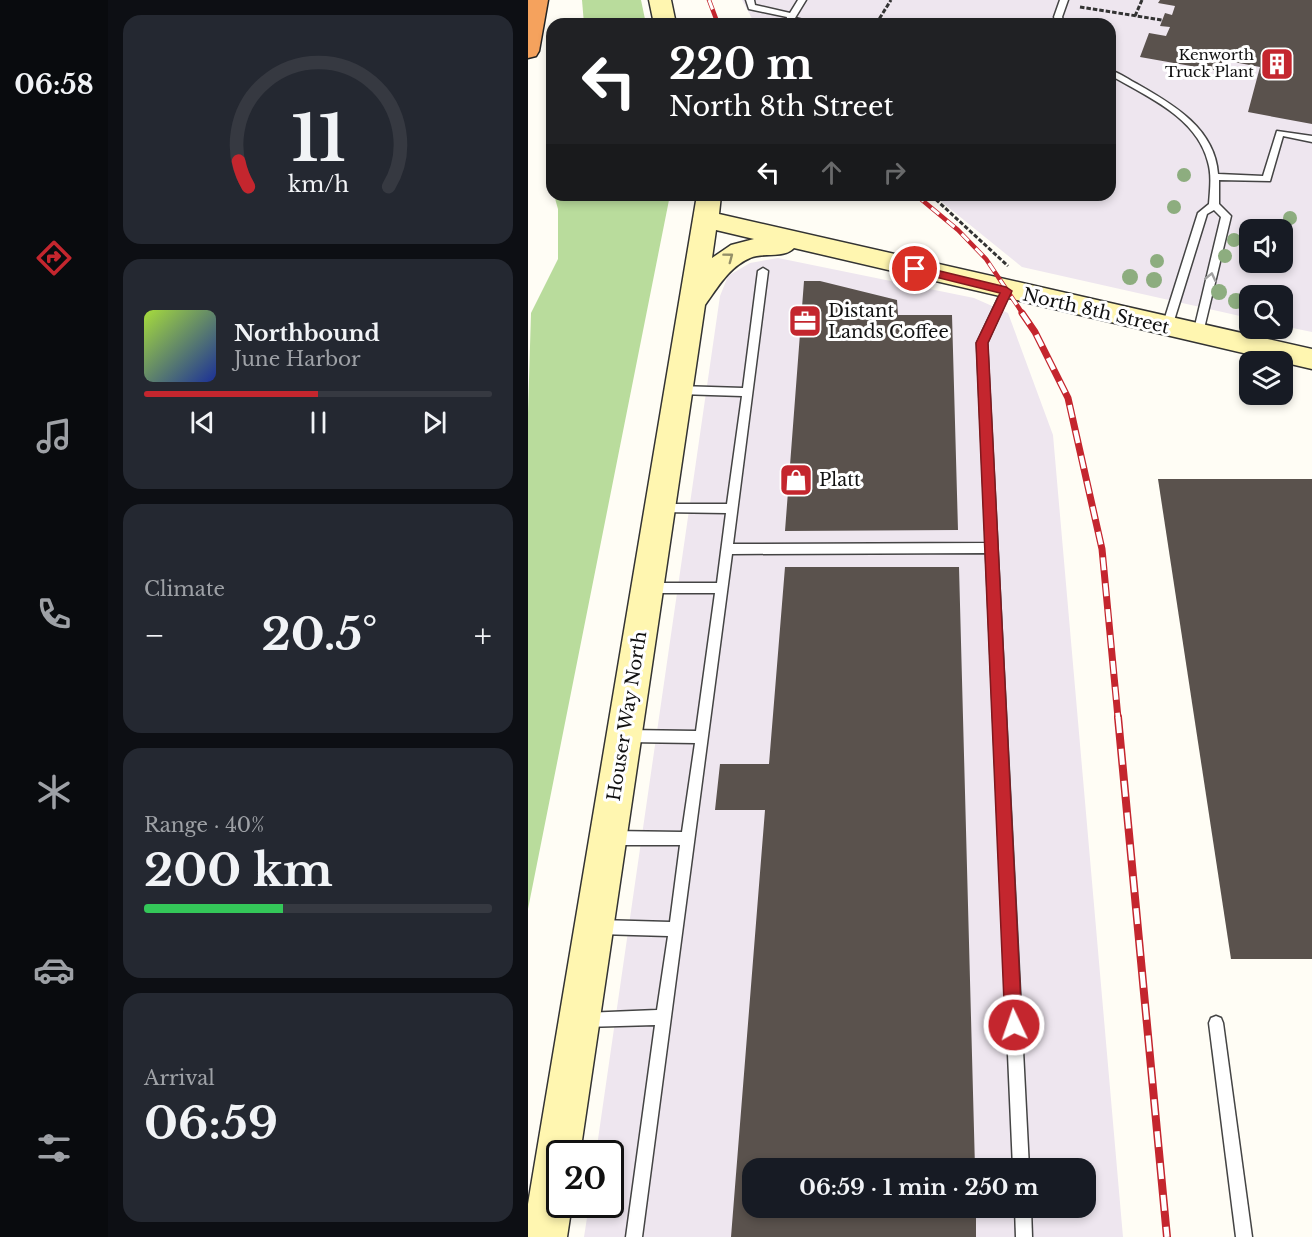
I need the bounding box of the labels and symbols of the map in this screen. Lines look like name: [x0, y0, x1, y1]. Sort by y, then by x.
place label: Kenworth Truck Plant: [1165, 45, 1254, 81]
building icon: Kenworth Truck Plant: [1259, 46, 1295, 82]
pin: [889, 243, 940, 294]
one-way arrow: [722, 253, 733, 264]
one-way arrow: [1204, 272, 1217, 282]
street label: North 8th Street: [1021, 283, 1172, 339]
place label: Distant Lands Coffee: [828, 300, 949, 343]
office icon: Distant Lands Coffee: [787, 303, 823, 339]
shop icon: Platt: [778, 462, 814, 498]
place label: Platt: [819, 469, 861, 491]
street label: Houser Way North: [603, 630, 651, 802]
position arrow: [982, 993, 1046, 1057]
speed limit sign: 20: [546, 1140, 624, 1218]

